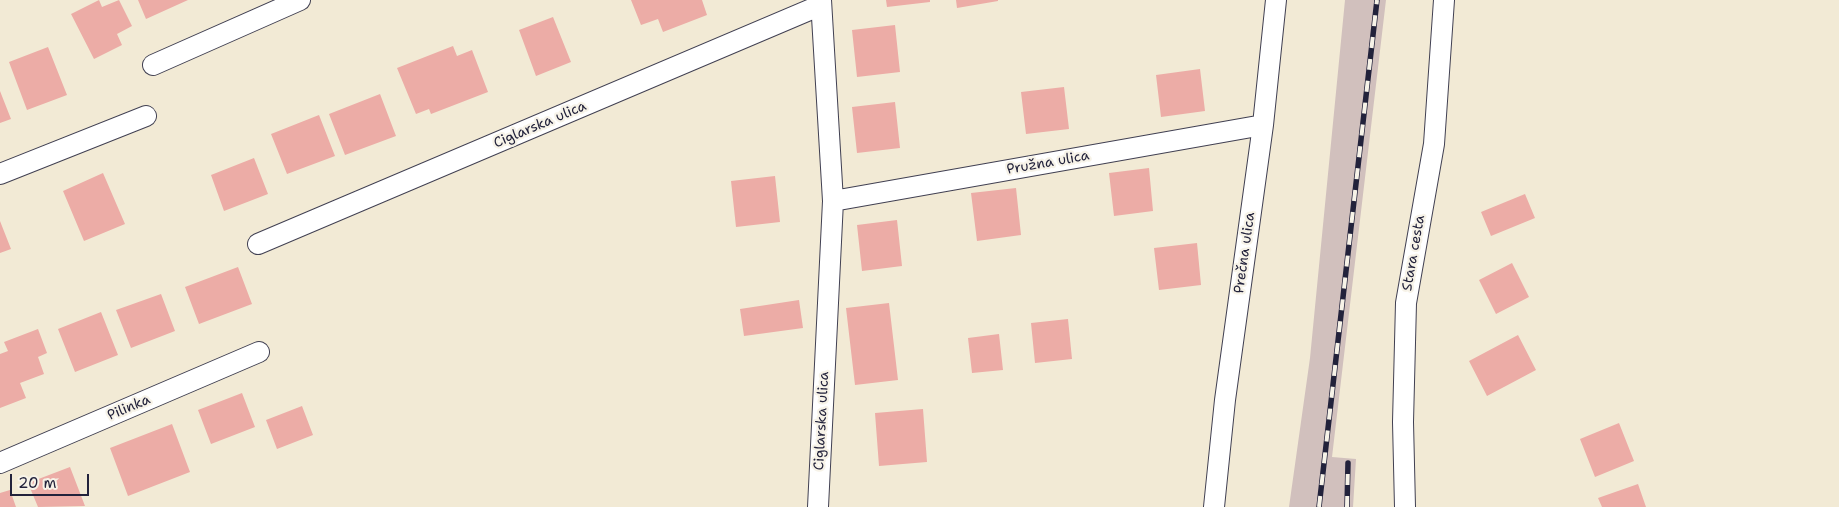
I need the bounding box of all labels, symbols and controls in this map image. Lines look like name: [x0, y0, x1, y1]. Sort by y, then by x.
street label: Ciglarska ulica: [491, 98, 589, 152]
street label: Pružna ulica: [1005, 147, 1091, 179]
street label: Prečna ulica: [1231, 211, 1259, 295]
street label: Stara cesta: [1399, 214, 1429, 292]
street label: Ciglarska ulica: [811, 371, 833, 471]
street label: Pilinka: [105, 392, 153, 424]
scale bar: [12, 464, 91, 496]
text: 20 m: [18, 473, 57, 493]

